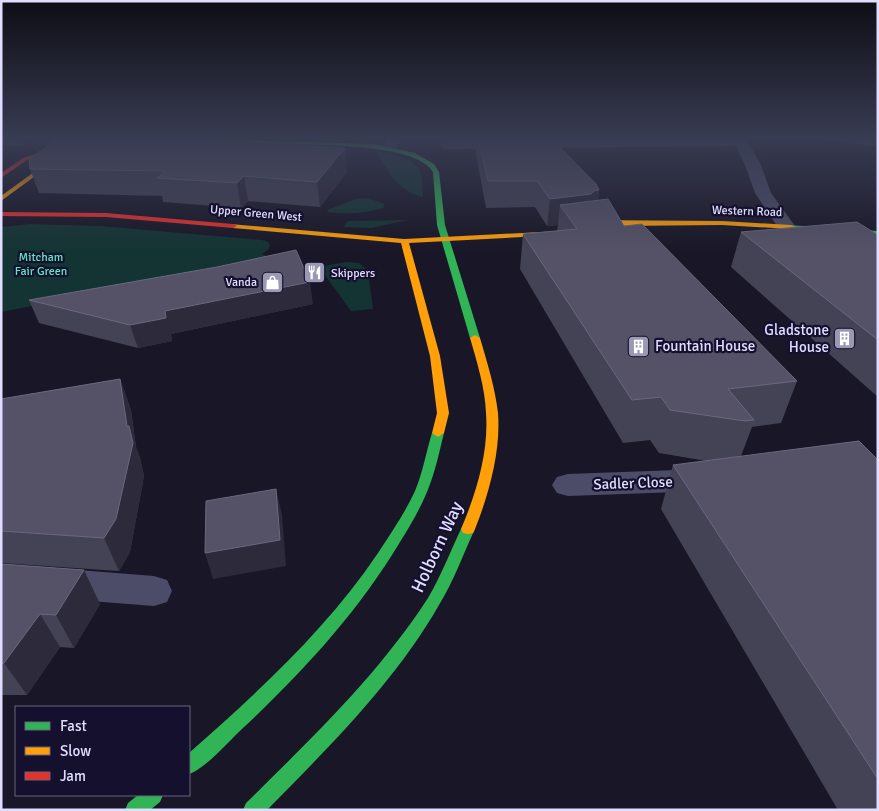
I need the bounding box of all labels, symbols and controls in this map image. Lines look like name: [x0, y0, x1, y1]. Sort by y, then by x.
street label: Upper Green West: [209, 202, 302, 225]
street label: Western Road: [712, 203, 782, 220]
park label: Mitcham Fair Green: [15, 250, 67, 279]
restaurant icon: Skippers: [303, 261, 327, 285]
place label: Skippers: [331, 266, 375, 281]
shop icon: Vanda: [261, 270, 285, 294]
place label: Vanda: [226, 275, 257, 290]
place label: Gladstone House: [764, 321, 829, 356]
building icon: Gladstone House: [833, 327, 857, 351]
building icon: Fountain House: [627, 334, 651, 358]
place label: Fountain House: [655, 337, 755, 355]
street label: Sadler Close: [593, 473, 673, 493]
street label: Holborn Way: [406, 497, 468, 596]
legend: [15, 706, 190, 796]
text: Fast: [60, 717, 87, 735]
text: Slow: [60, 742, 91, 760]
text: Jam: [60, 767, 86, 785]

